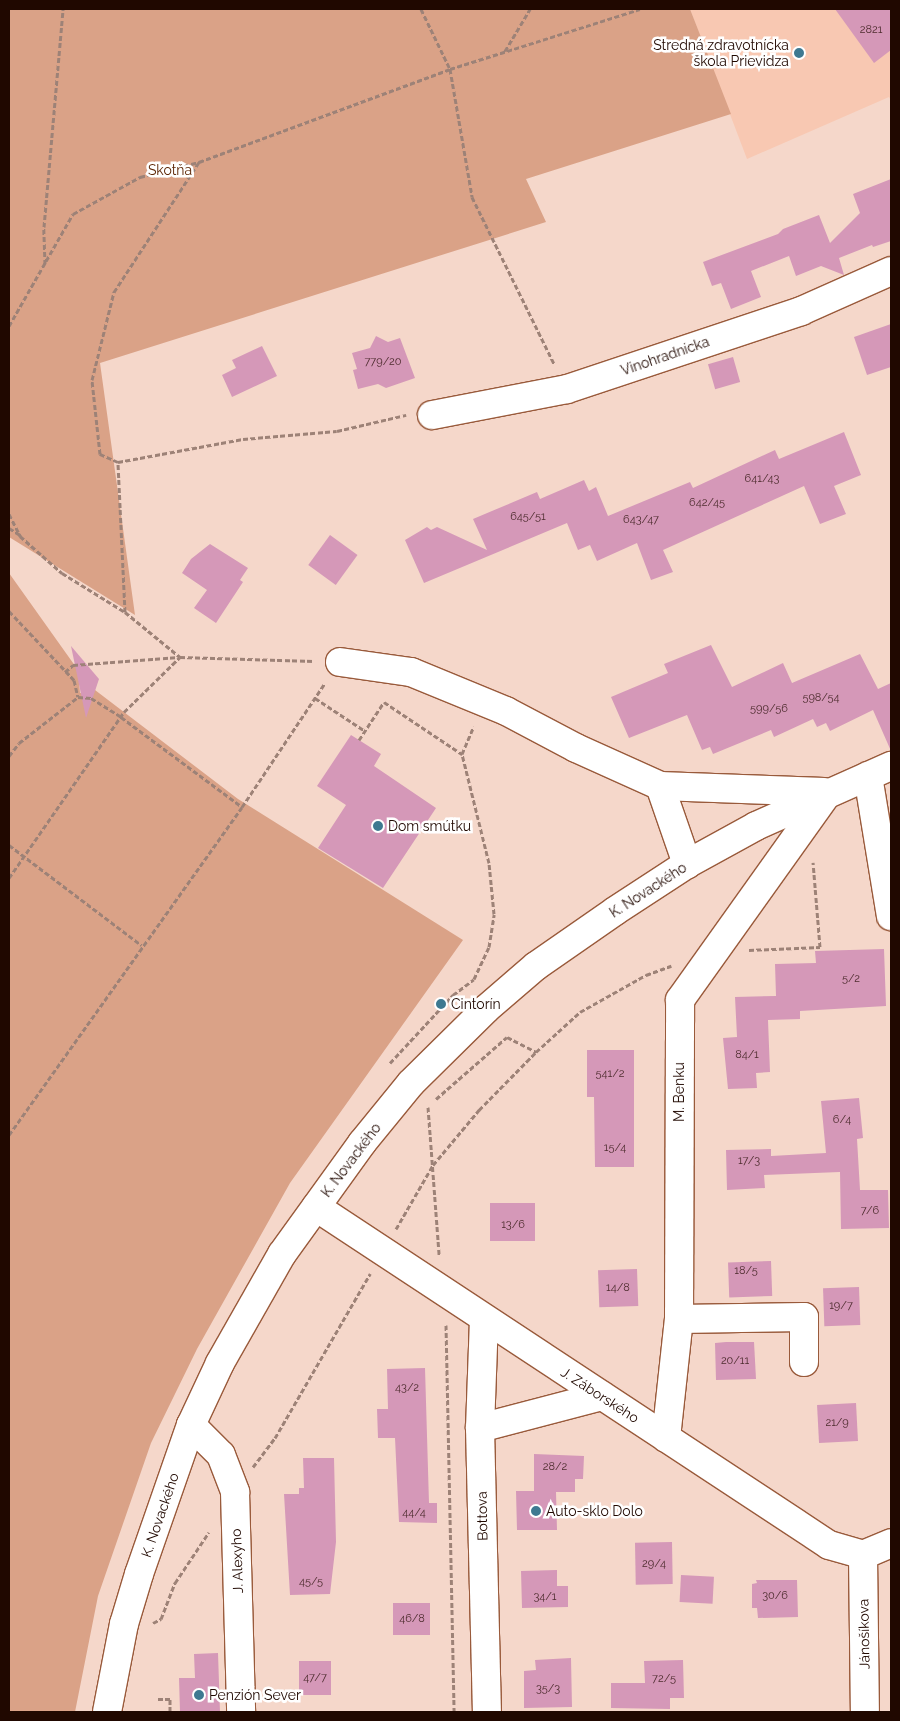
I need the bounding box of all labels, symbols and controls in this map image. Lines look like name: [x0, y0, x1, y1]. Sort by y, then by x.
house number: 2821: [860, 23, 882, 37]
place label: Stredná zdravotnícka škola Prievidza: [653, 37, 789, 70]
marker: Stredná zdravotnícka škola Prievidza: [793, 47, 805, 59]
park label: Skotňa: [148, 162, 192, 178]
street label: Vinohradnícka: [619, 333, 711, 379]
house number: 779/20: [364, 355, 402, 369]
house number: 641/43: [745, 472, 779, 486]
house number: 642/45: [689, 496, 725, 510]
house number: 645/51: [510, 510, 546, 524]
house number: 643/47: [623, 513, 659, 527]
house number: 598/54: [802, 691, 840, 705]
house number: 599/56: [750, 702, 788, 716]
place label: Dom smútku: [388, 818, 471, 834]
marker: Dom smútku: [372, 820, 384, 832]
street label: K. Novackého: [606, 859, 690, 921]
house number: 5/2: [842, 972, 860, 986]
place label: Cintorín: [451, 996, 501, 1012]
marker: Cintorín: [435, 998, 447, 1010]
house number: 84/1: [735, 1048, 759, 1062]
street label: M. Benku: [671, 1062, 687, 1122]
house number: 541/2: [596, 1067, 624, 1081]
house number: 6/4: [833, 1113, 851, 1127]
street label: K. Novackého: [318, 1120, 384, 1200]
house number: 15/4: [604, 1141, 626, 1155]
house number: 17/3: [738, 1154, 760, 1168]
house number: 7/6: [861, 1204, 879, 1218]
house number: 13/6: [501, 1218, 525, 1232]
house number: 18/5: [734, 1264, 758, 1278]
house number: 14/8: [606, 1281, 630, 1295]
house number: 19/7: [829, 1299, 853, 1313]
house number: 20/11: [721, 1354, 749, 1368]
street label: J. Záborského: [558, 1364, 642, 1426]
house number: 43/2: [395, 1381, 419, 1395]
house number: 21/9: [825, 1416, 849, 1430]
house number: 28/2: [543, 1460, 567, 1474]
street label: K. Novackého: [138, 1471, 182, 1559]
street label: Bottova: [473, 1491, 491, 1541]
place label: Auto-sklo Dolo: [546, 1503, 643, 1519]
marker: Auto-sklo Dolo: [530, 1505, 542, 1517]
house number: 44/4: [402, 1506, 426, 1520]
street label: J. Alexyho: [227, 1528, 247, 1594]
house number: 29/4: [642, 1557, 666, 1571]
house number: 45/5: [299, 1575, 323, 1589]
house number: 30/6: [762, 1589, 788, 1603]
house number: 34/1: [533, 1590, 557, 1604]
street label: Jánošíkova: [855, 1599, 873, 1669]
house number: 46/8: [399, 1612, 425, 1626]
house number: 47/7: [303, 1671, 327, 1685]
house number: 72/5: [652, 1672, 676, 1686]
house number: 35/3: [536, 1682, 560, 1696]
place label: Penzión Sever: [209, 1687, 301, 1703]
marker: Penzión Sever: [193, 1689, 205, 1701]

